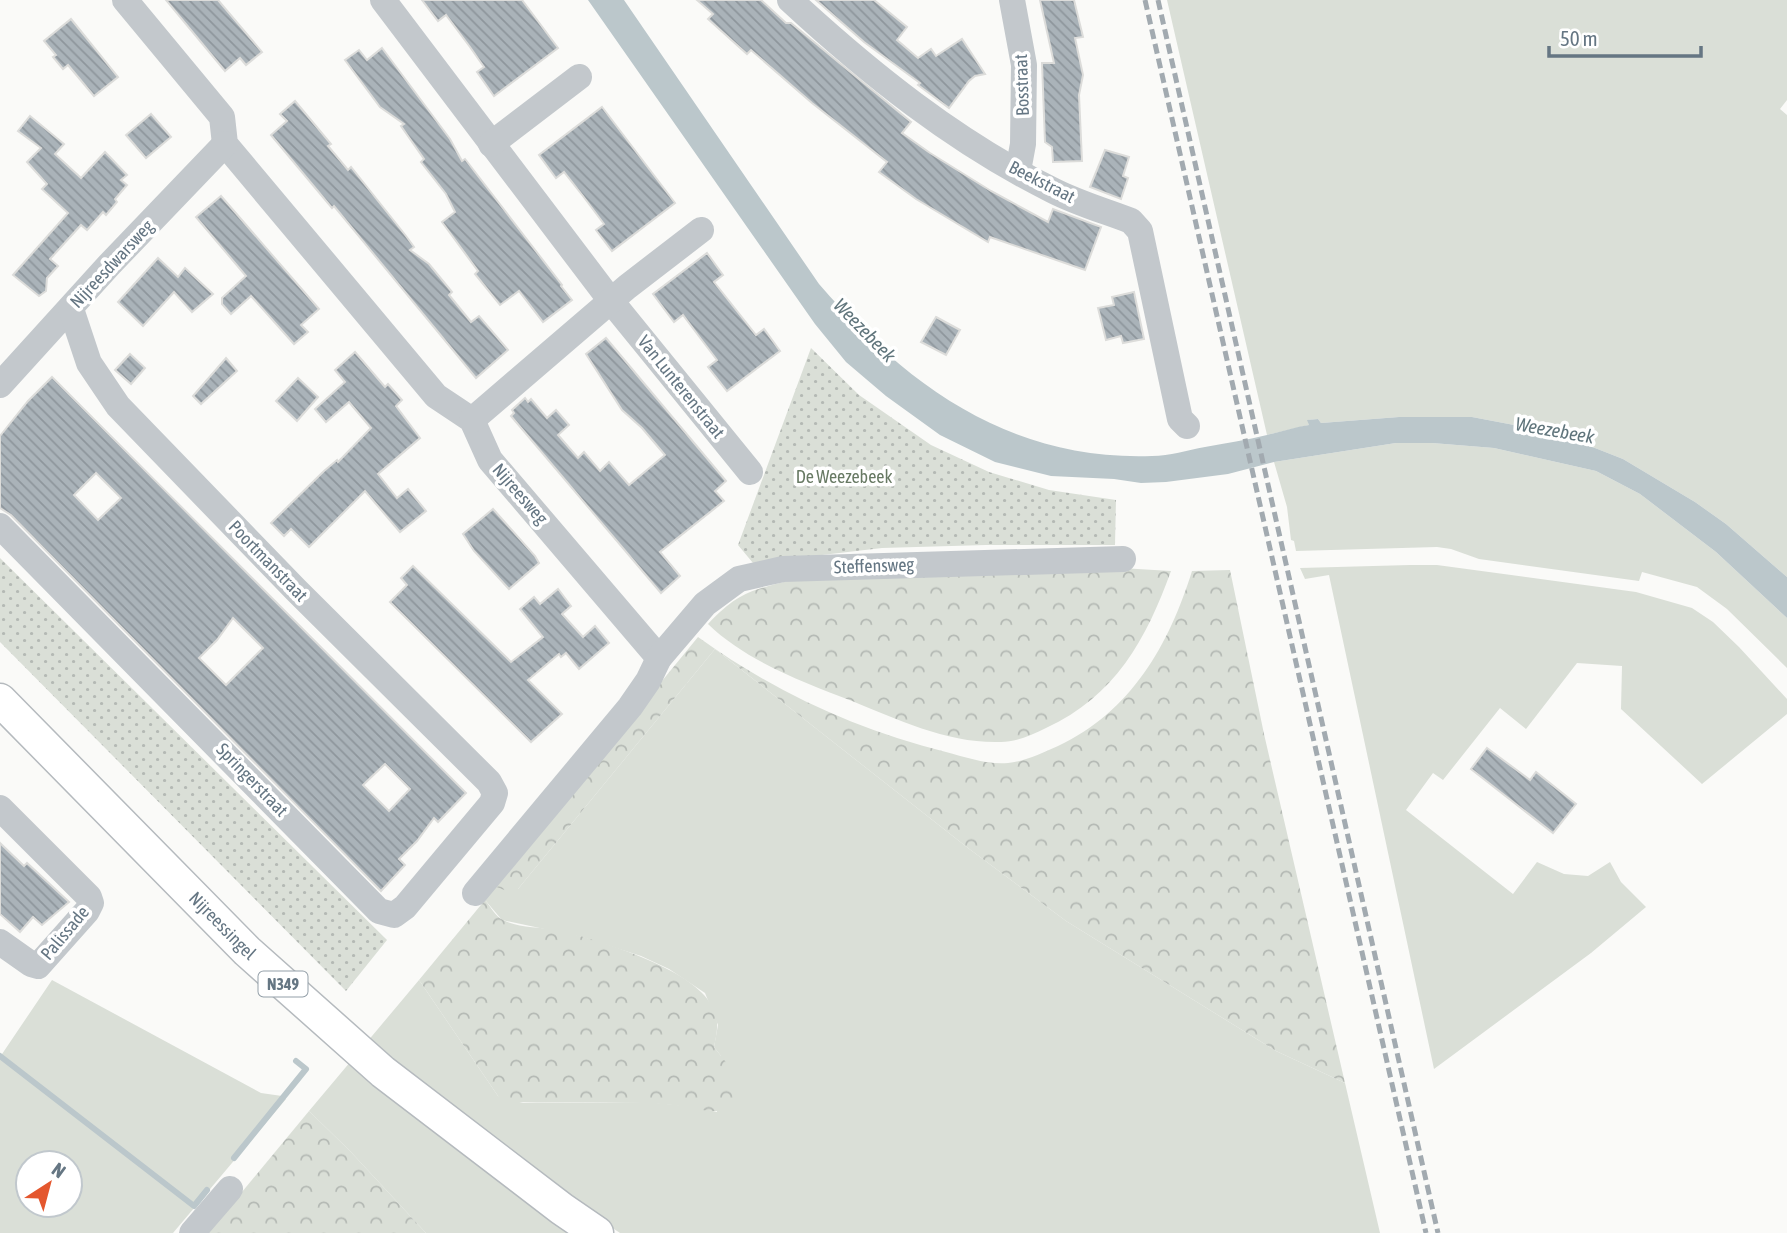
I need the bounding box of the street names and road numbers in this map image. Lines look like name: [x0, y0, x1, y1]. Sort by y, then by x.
street label: Bosstraat: [1010, 54, 1033, 116]
street label: Beekstraat: [1006, 156, 1079, 207]
street label: Nijreesdwarsweg: [66, 215, 158, 312]
street label: Van Lunterenstraat: [634, 331, 729, 442]
street label: Nijreesweg: [488, 459, 553, 528]
street label: Poortmanstraat: [225, 516, 312, 605]
street label: Steffensweg: [834, 554, 915, 577]
street label: Springerstraat: [212, 739, 292, 821]
street label: Nijreessingel: [185, 887, 261, 964]
street label: Palissade: [36, 902, 93, 964]
road number: N349: [258, 972, 308, 996]

